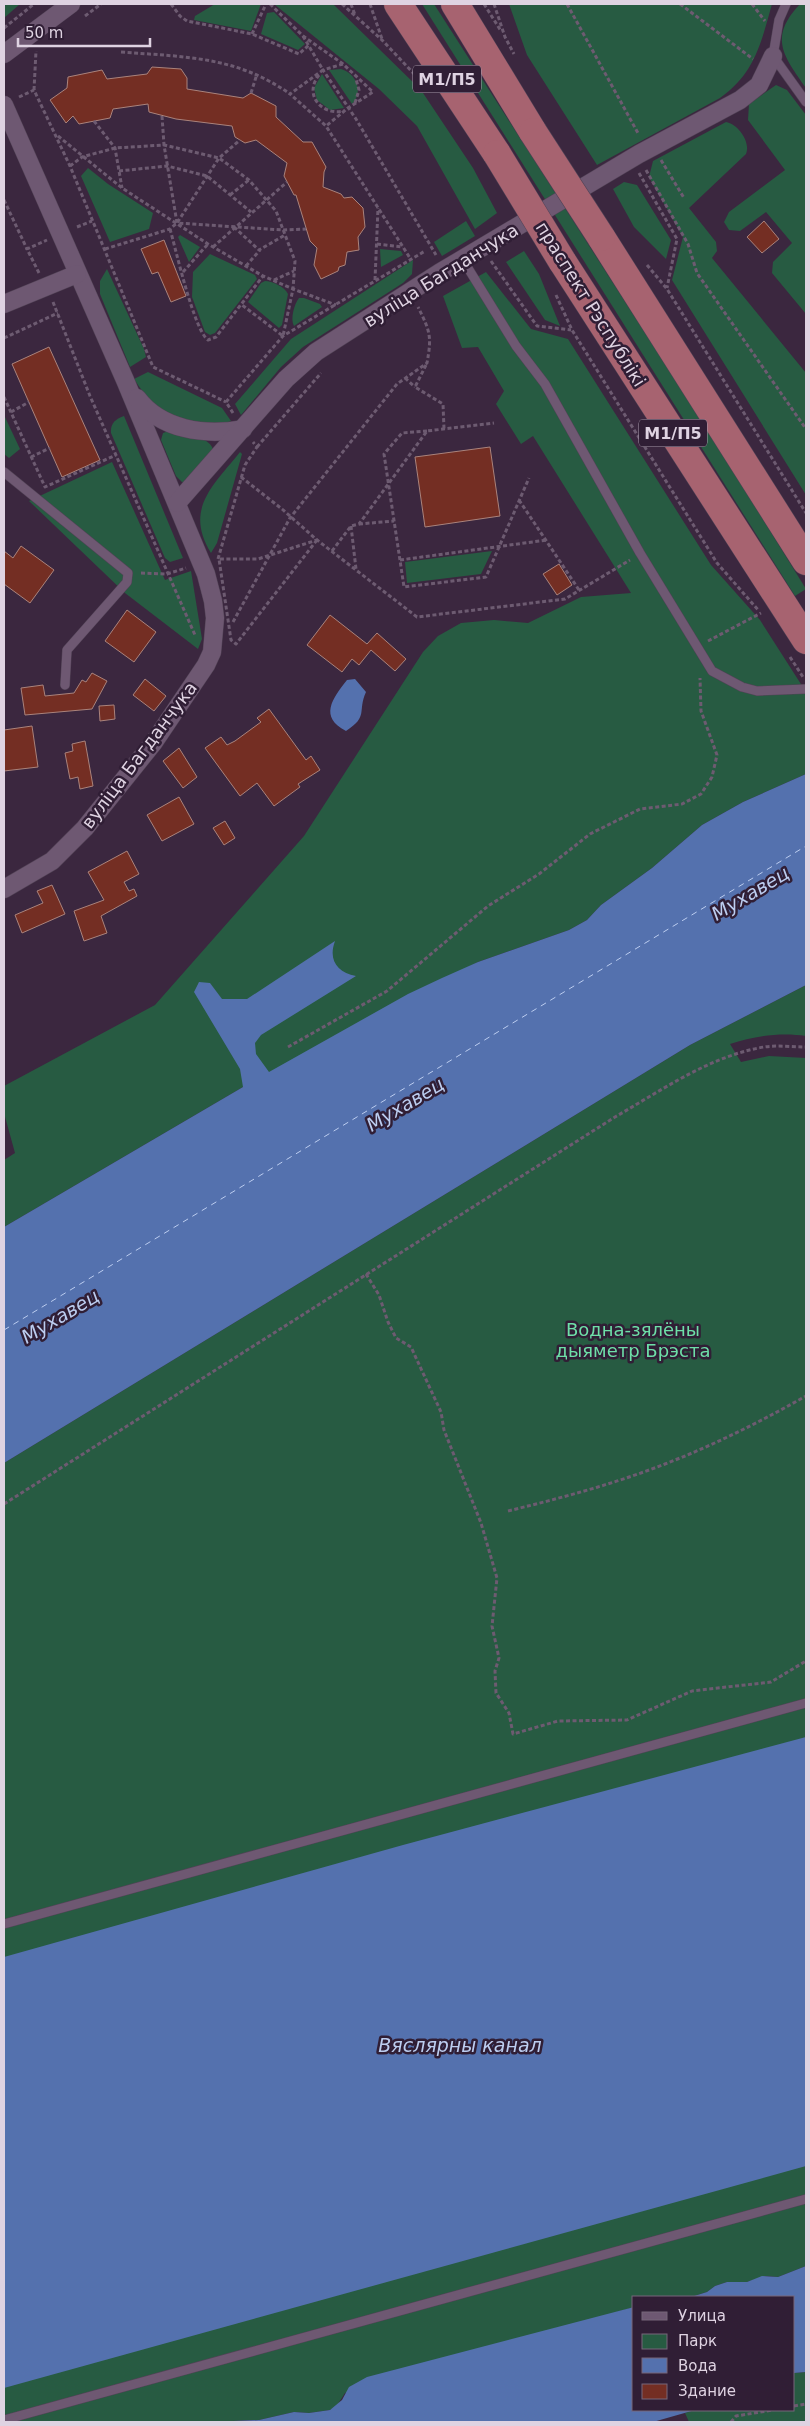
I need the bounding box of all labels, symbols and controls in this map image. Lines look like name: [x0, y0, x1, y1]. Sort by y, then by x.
scale bar: [18, 15, 150, 47]
text: 50 m: [25, 24, 63, 42]
road number: М1/П5: [413, 66, 481, 92]
street label: праспект Рэспублікі: [532, 218, 650, 390]
street label: вуліца Багданчука: [360, 219, 522, 331]
road number: М1/П5: [639, 419, 707, 446]
street label: вуліца Багданчука: [77, 678, 201, 832]
water label: Мухавец: [707, 861, 793, 925]
water label: Мухавец: [362, 1072, 448, 1136]
water label: Мухавец: [17, 1284, 103, 1348]
park label: Водна-зялёны дыяметр Брэста: [556, 1319, 710, 1361]
water label: Вяслярны канал: [378, 2034, 542, 2056]
legend: [632, 2296, 795, 2411]
text: Улица: [678, 2307, 726, 2325]
text: Парк: [678, 2332, 717, 2350]
text: Вода: [678, 2357, 717, 2375]
text: Здание: [678, 2382, 736, 2400]

